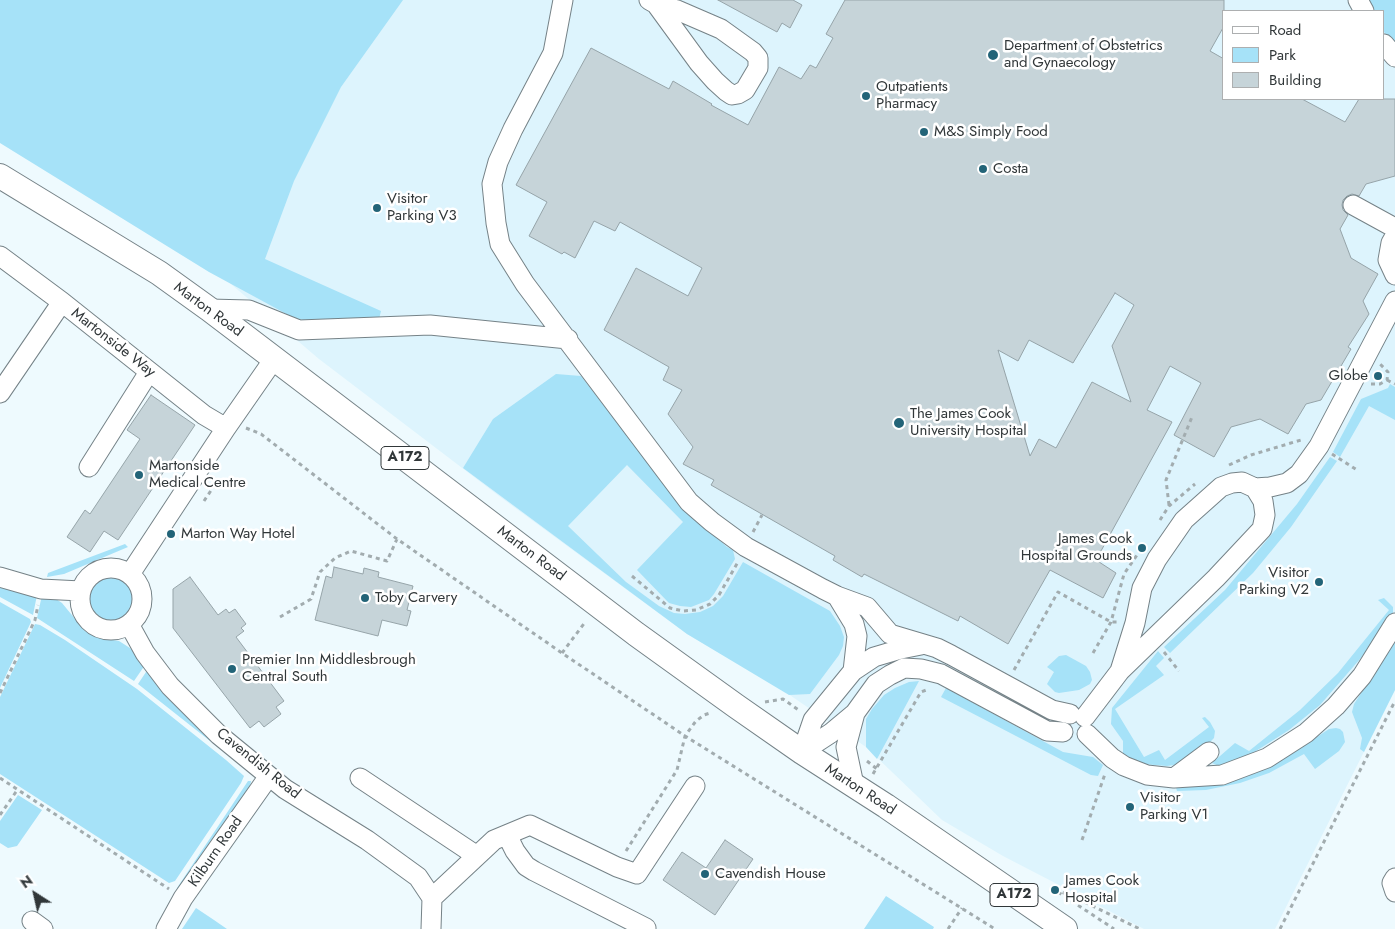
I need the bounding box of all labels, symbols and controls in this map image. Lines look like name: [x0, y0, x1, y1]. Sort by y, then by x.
legend: [1222, 10, 1385, 100]
text: Road: [1269, 19, 1301, 41]
place label: Department of Obstetrics and Gynaecology: [1004, 37, 1162, 72]
text: Park: [1269, 44, 1296, 66]
marker: Department of Obstetrics and Gynaecology: [986, 48, 1000, 62]
text: Building: [1269, 69, 1321, 91]
place label: Outpatients Pharmacy: [876, 78, 948, 113]
marker: Outpatients Pharmacy: [860, 90, 872, 102]
place label: M&S Simply Food: [934, 123, 1048, 141]
marker: M&S Simply Food: [918, 126, 930, 138]
place label: Costa: [993, 160, 1028, 178]
marker: Costa: [977, 163, 989, 175]
place label: Visitor Parking V3: [387, 190, 457, 225]
marker: Visitor Parking V3: [371, 202, 383, 214]
street label: Marton Road: [170, 279, 246, 341]
street label: Martonside Way: [67, 305, 159, 381]
place label: Globe: [1328, 367, 1368, 385]
marker: Globe: [1372, 370, 1384, 382]
place label: The James Cook University Hospital: [910, 405, 1027, 440]
marker: The James Cook University Hospital: [892, 416, 906, 430]
road number: A172: [381, 446, 429, 469]
place label: Martonside Medical Centre: [149, 457, 246, 492]
marker: Martonside Medical Centre: [133, 469, 145, 481]
street label: Marton Road: [493, 522, 569, 586]
place label: Marton Way Hotel: [181, 525, 295, 543]
marker: Marton Way Hotel: [165, 528, 177, 540]
place label: James Cook Hospital Grounds: [1021, 530, 1132, 565]
marker: James Cook Hospital Grounds: [1136, 542, 1148, 554]
place label: Visitor Parking V2: [1239, 564, 1309, 599]
marker: Visitor Parking V2: [1313, 576, 1325, 588]
place label: Toby Carvery: [375, 589, 457, 607]
marker: Toby Carvery: [359, 592, 371, 604]
place label: Premier Inn Middlesbrough Central South: [242, 651, 416, 686]
marker: Premier Inn Middlesbrough Central South: [226, 663, 238, 675]
street label: Cavendish Road: [212, 725, 304, 803]
street label: Marton Road: [821, 760, 899, 820]
place label: Visitor Parking V1: [1140, 789, 1208, 824]
marker: Visitor Parking V1: [1124, 801, 1136, 813]
street label: Kilburn Road: [185, 813, 247, 891]
place label: Cavendish House: [715, 865, 826, 883]
marker: Cavendish House: [699, 868, 711, 880]
north arrow: [10, 869, 60, 919]
text: N: [16, 870, 37, 893]
place label: James Cook Hospital: [1065, 872, 1139, 907]
road number: A172: [990, 884, 1038, 906]
marker: James Cook Hospital: [1049, 884, 1061, 896]

